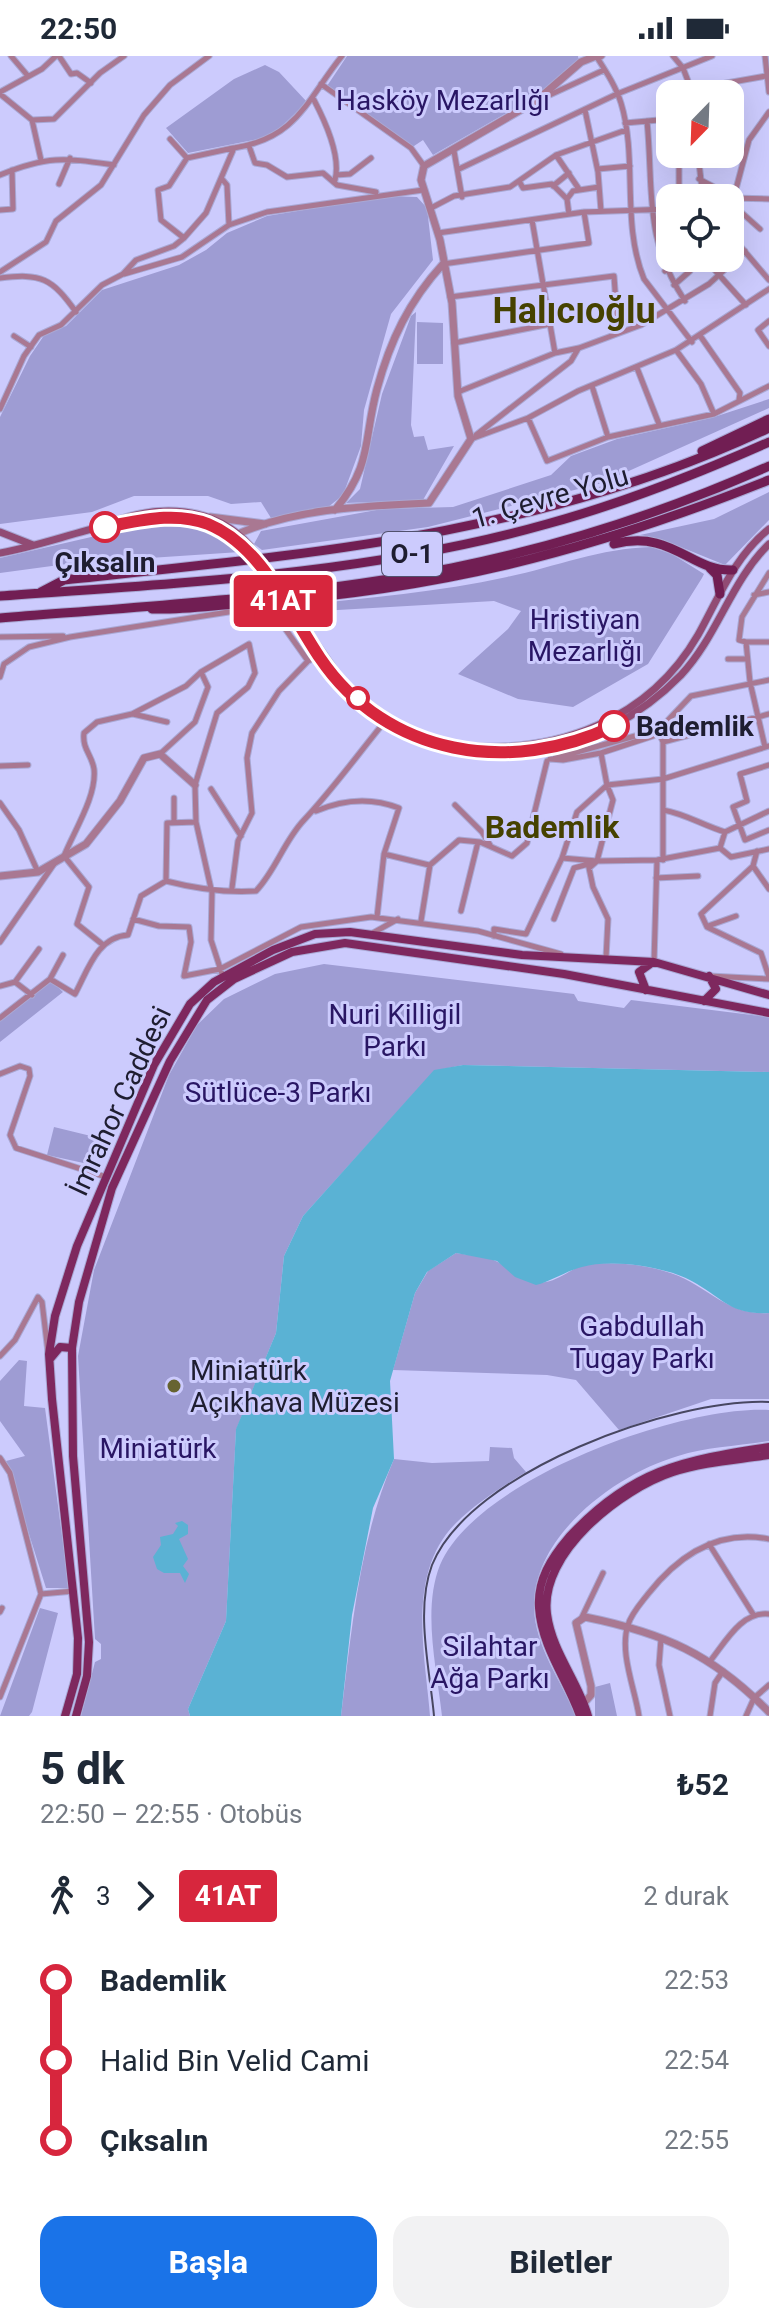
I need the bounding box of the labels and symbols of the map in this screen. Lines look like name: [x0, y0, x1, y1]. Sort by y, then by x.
north arrow: [656, 80, 744, 168]
park label: Hasköy Mezarlığı: [336, 84, 550, 117]
district label: Halıcıoğlu: [492, 290, 656, 332]
street label: 1. Çevre Yolu: [468, 459, 632, 535]
marker: Çıksalın: [90, 512, 120, 542]
road number: O-1: [382, 532, 442, 576]
place label: Çıksalın: [54, 546, 156, 579]
line badge: 41AT: [227, 575, 339, 627]
park label: Hristiyan Mezarlığı: [528, 603, 642, 668]
unlabelled marker: [347, 687, 369, 709]
place label: Bademlik: [636, 710, 755, 743]
marker: Bademlik: [599, 711, 629, 741]
district label: Bademlik: [485, 808, 620, 846]
park label: Nuri Killigil Parkı: [329, 998, 461, 1063]
street label: İmrahor Caddesi: [62, 1001, 178, 1201]
park label: Sütlüce-3 Parkı: [185, 1076, 371, 1109]
park label: Gabdullah Tugay Parkı: [569, 1310, 715, 1375]
place label: Miniatürk Açıkhava Müzesi: [190, 1354, 400, 1419]
marker: Miniatürk Açıkhava Müzesi: [165, 1377, 183, 1395]
park label: Miniatürk: [99, 1432, 217, 1465]
park label: Silahtar Ağa Parkı: [430, 1630, 550, 1695]

